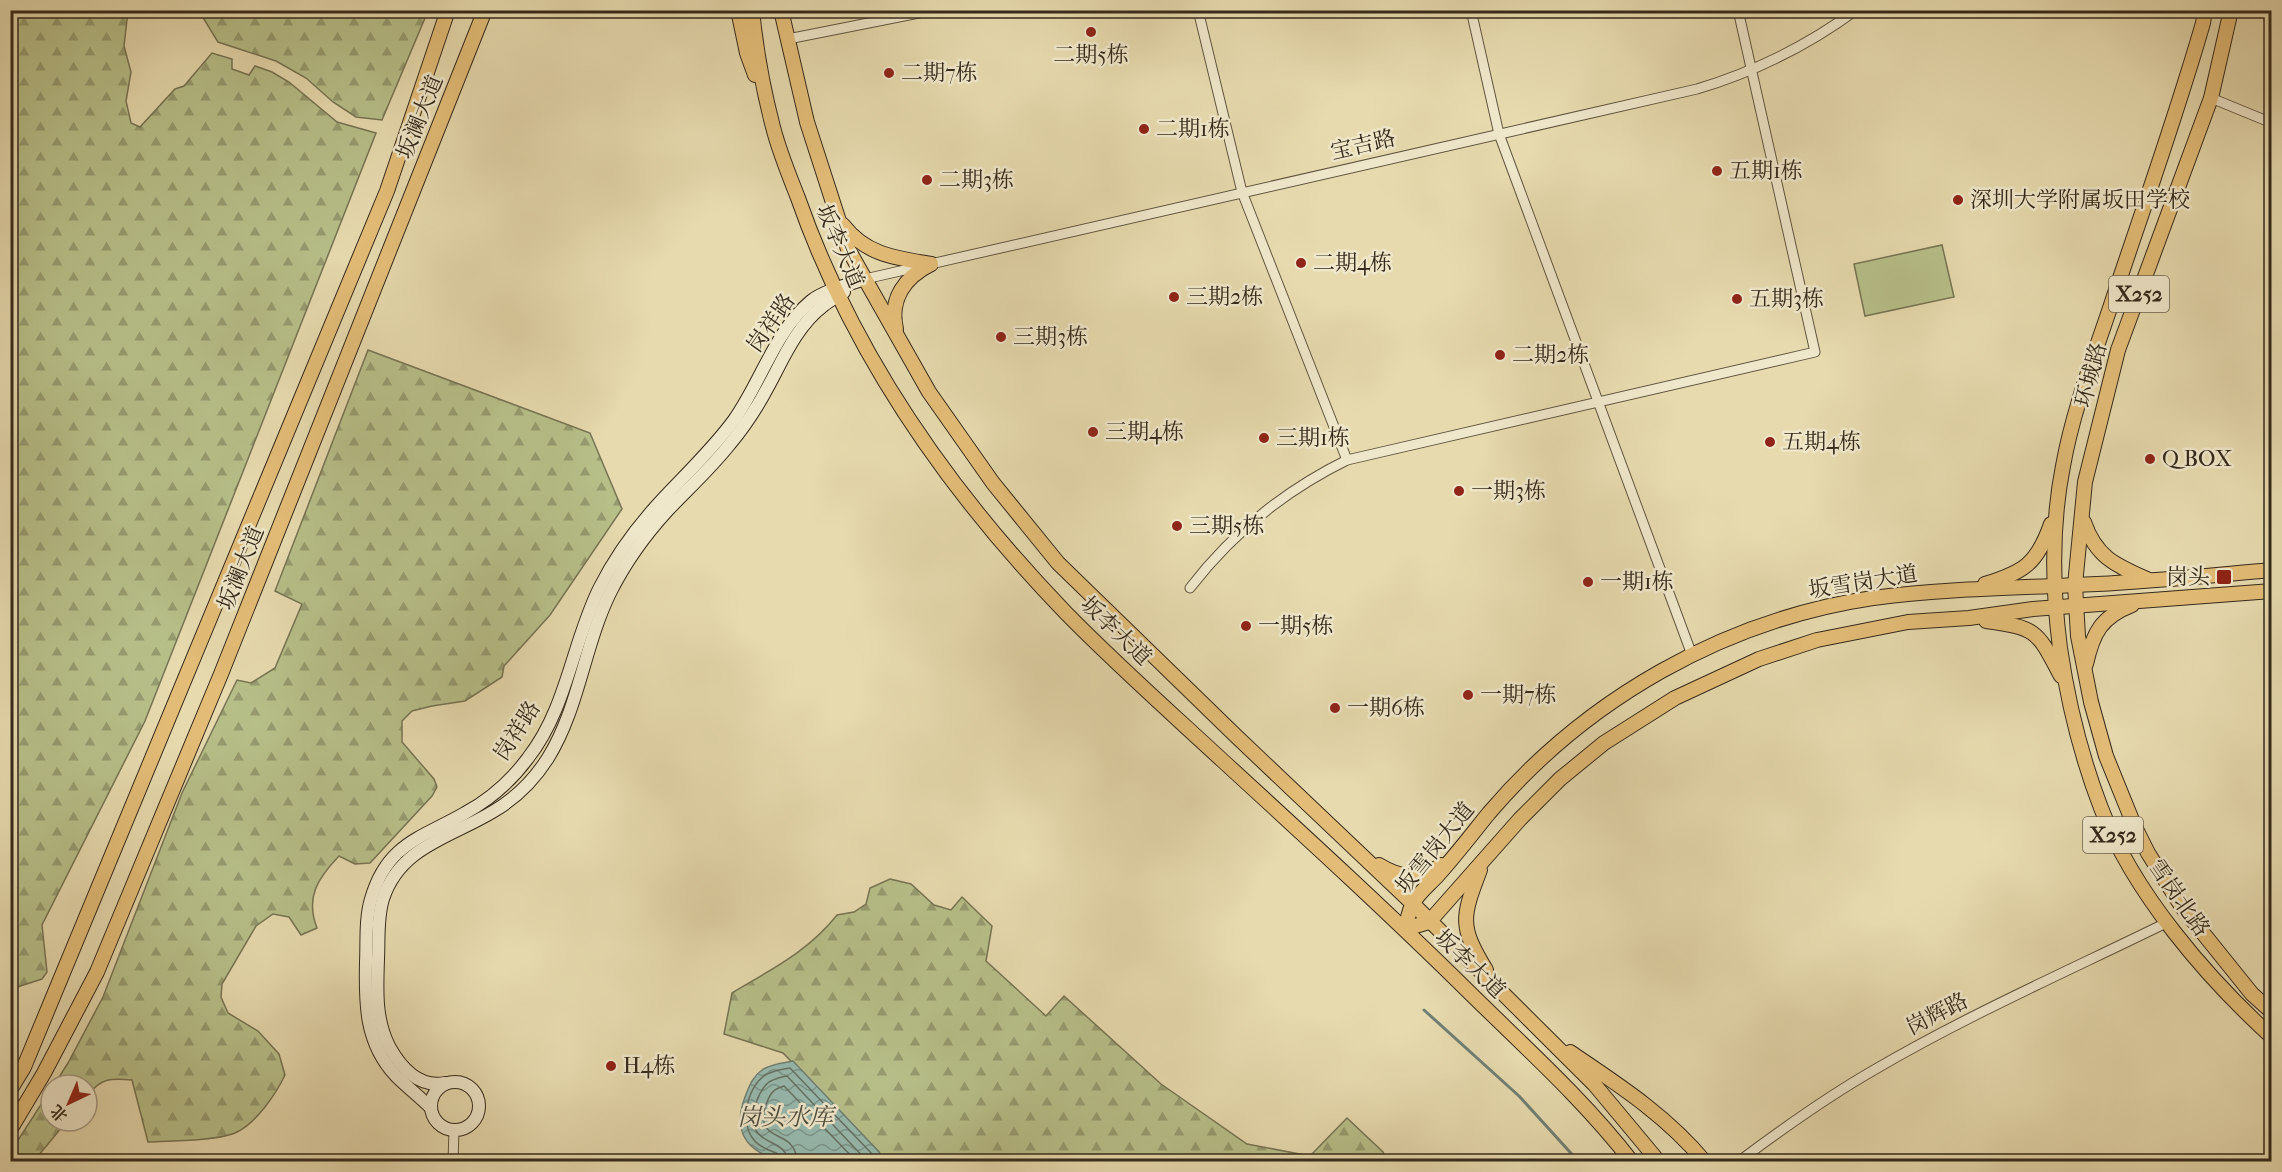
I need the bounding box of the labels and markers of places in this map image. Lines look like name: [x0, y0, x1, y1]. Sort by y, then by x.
marker: 二期5栋: [1084, 25, 1098, 39]
place label: 二期5栋: [1053, 42, 1129, 68]
place label: 二期7栋: [901, 60, 978, 86]
marker: 二期7栋: [882, 66, 896, 80]
place label: 二期1栋: [1156, 116, 1230, 142]
marker: 二期1栋: [1137, 122, 1151, 136]
place label: 五期1栋: [1729, 158, 1803, 184]
marker: 五期1栋: [1710, 164, 1724, 178]
place label: 二期3栋: [939, 167, 1014, 193]
marker: 二期3栋: [920, 173, 934, 187]
place label: 深圳大学附属坂田学校: [1970, 187, 2190, 213]
marker: 深圳大学附属坂田学校: [1951, 193, 1965, 207]
place label: 二期4栋: [1313, 250, 1392, 276]
marker: 二期4栋: [1294, 256, 1308, 270]
place label: 三期2栋: [1186, 284, 1263, 310]
place label: 五期3栋: [1749, 286, 1824, 312]
marker: 三期2栋: [1167, 290, 1181, 304]
marker: 五期3栋: [1730, 292, 1744, 306]
place label: 三期3栋: [1013, 324, 1088, 350]
marker: 三期3栋: [994, 330, 1008, 344]
place label: 二期2栋: [1512, 342, 1589, 368]
marker: 二期2栋: [1493, 348, 1507, 362]
place label: 三期4栋: [1105, 419, 1184, 445]
marker: 三期4栋: [1086, 425, 1100, 439]
place label: 三期1栋: [1276, 425, 1350, 451]
place label: 五期4栋: [1782, 429, 1861, 455]
marker: 三期1栋: [1257, 431, 1271, 445]
marker: 五期4栋: [1763, 435, 1777, 449]
place label: Q BOX: [2162, 446, 2232, 472]
marker: Q BOX: [2143, 452, 2157, 466]
place label: 一期3栋: [1471, 478, 1546, 504]
marker: 一期3栋: [1452, 484, 1466, 498]
place label: 三期5栋: [1189, 513, 1265, 539]
marker: 三期5栋: [1170, 519, 1184, 533]
place label: 岗头: [2166, 564, 2210, 590]
marker: 岗头: [2215, 568, 2233, 586]
place label: 一期1栋: [1600, 569, 1674, 595]
marker: 一期1栋: [1581, 575, 1595, 589]
place label: 一期5栋: [1258, 613, 1334, 639]
marker: 一期5栋: [1239, 619, 1253, 633]
place label: 一期7栋: [1480, 682, 1557, 708]
marker: 一期7栋: [1461, 688, 1475, 702]
place label: 一期6栋: [1347, 695, 1425, 721]
marker: 一期6栋: [1328, 701, 1342, 715]
place label: H4栋: [623, 1053, 675, 1079]
marker: H4栋: [604, 1059, 618, 1073]

